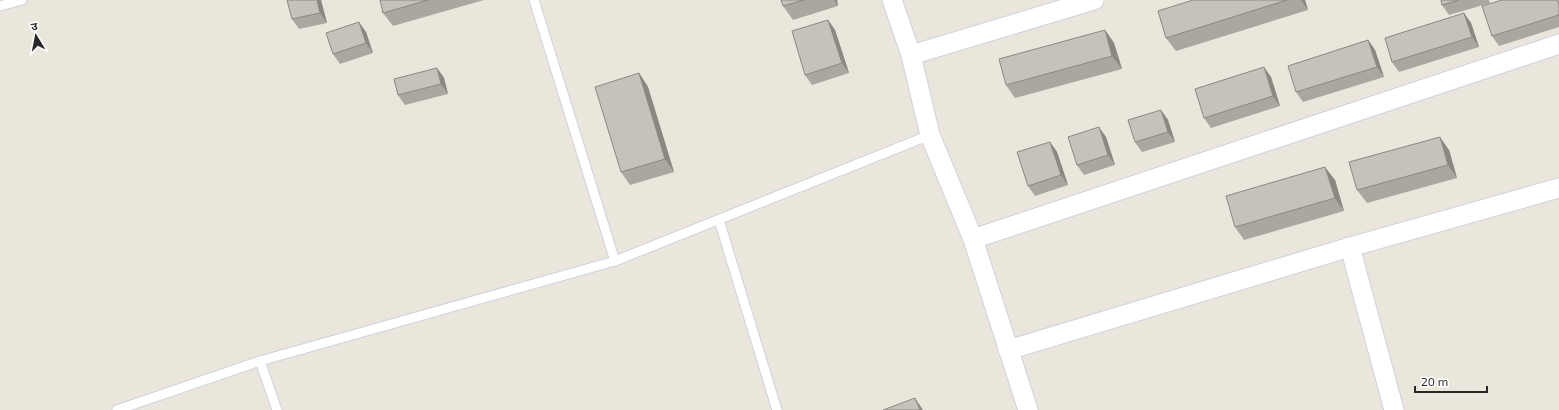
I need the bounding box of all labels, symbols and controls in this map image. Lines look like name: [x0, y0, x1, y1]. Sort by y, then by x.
north arrow: [16, 16, 56, 56]
text: उ: [30, 19, 39, 33]
scale bar: [1415, 368, 1487, 394]
text: 20 m: [1421, 374, 1448, 388]

